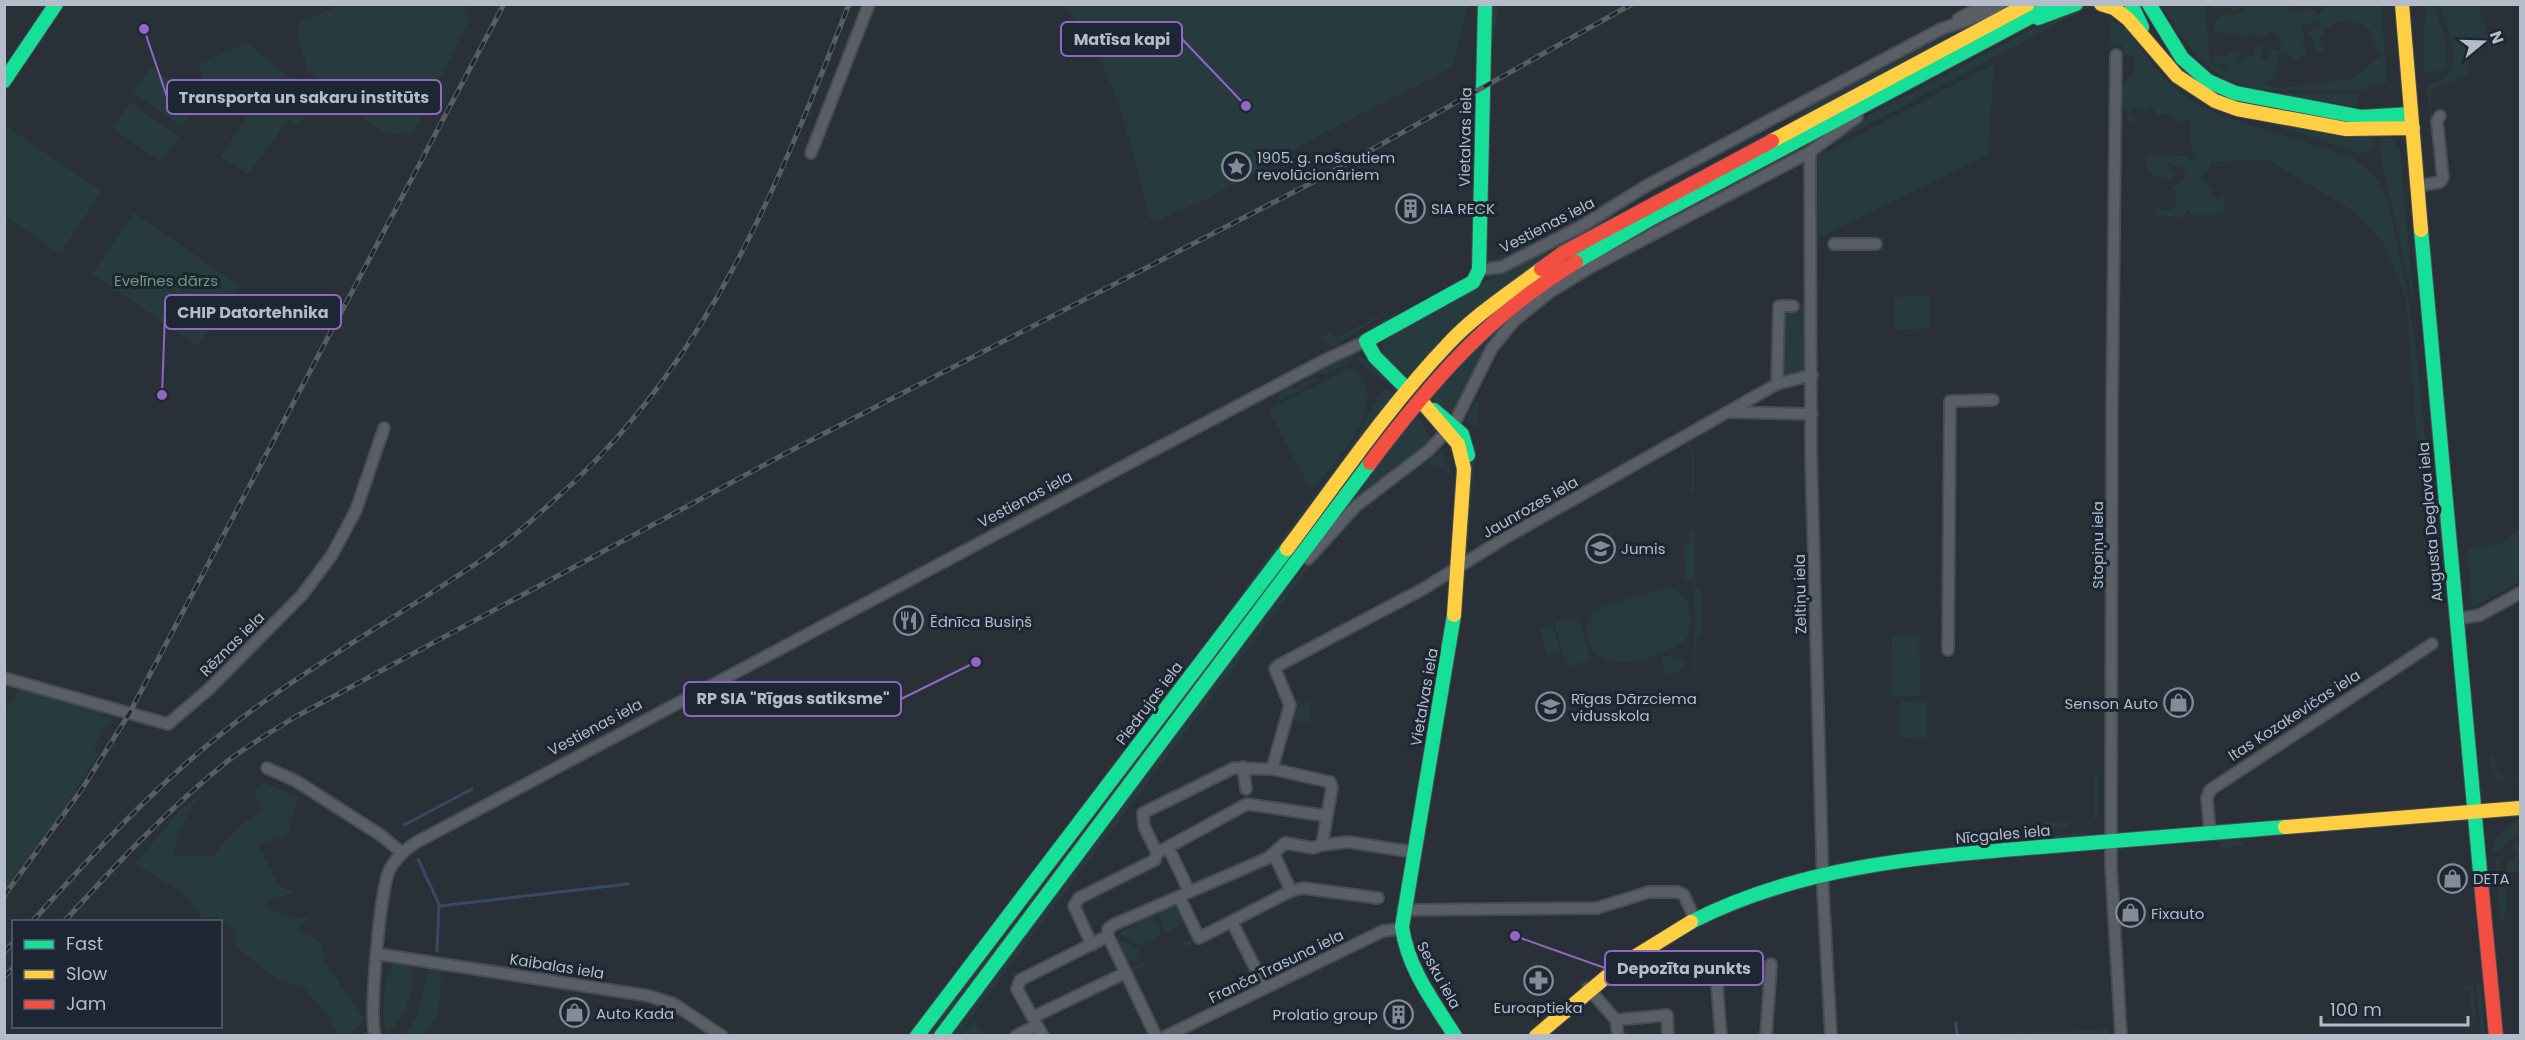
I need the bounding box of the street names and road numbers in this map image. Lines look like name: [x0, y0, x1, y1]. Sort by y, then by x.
street label: Vietalvas iela: [1454, 87, 1476, 187]
street label: Vestienas iela: [1496, 192, 1598, 258]
street label: Augusta Deglava iela: [2413, 441, 2447, 603]
street label: Vestienas iela: [974, 465, 1076, 533]
street label: Jaunrozes iela: [1478, 471, 1582, 543]
street label: Stopiņu iela: [2087, 501, 2108, 589]
street label: Zeltiņu iela: [1789, 554, 1811, 634]
street label: Rēznas iela: [195, 607, 269, 681]
street label: Vietalvas iela: [1405, 646, 1443, 748]
street label: Piedrujas iela: [1111, 657, 1187, 749]
street label: Itas Kozakevičas iela: [2224, 664, 2364, 766]
street label: Vestienas iela: [544, 693, 646, 761]
street label: Nīcgales iela: [1955, 819, 2051, 849]
street label: Franča Trasuna iela: [1205, 924, 1347, 1008]
street label: Sesku iela: [1412, 938, 1466, 1012]
street label: Kaibalas iela: [508, 948, 606, 984]

